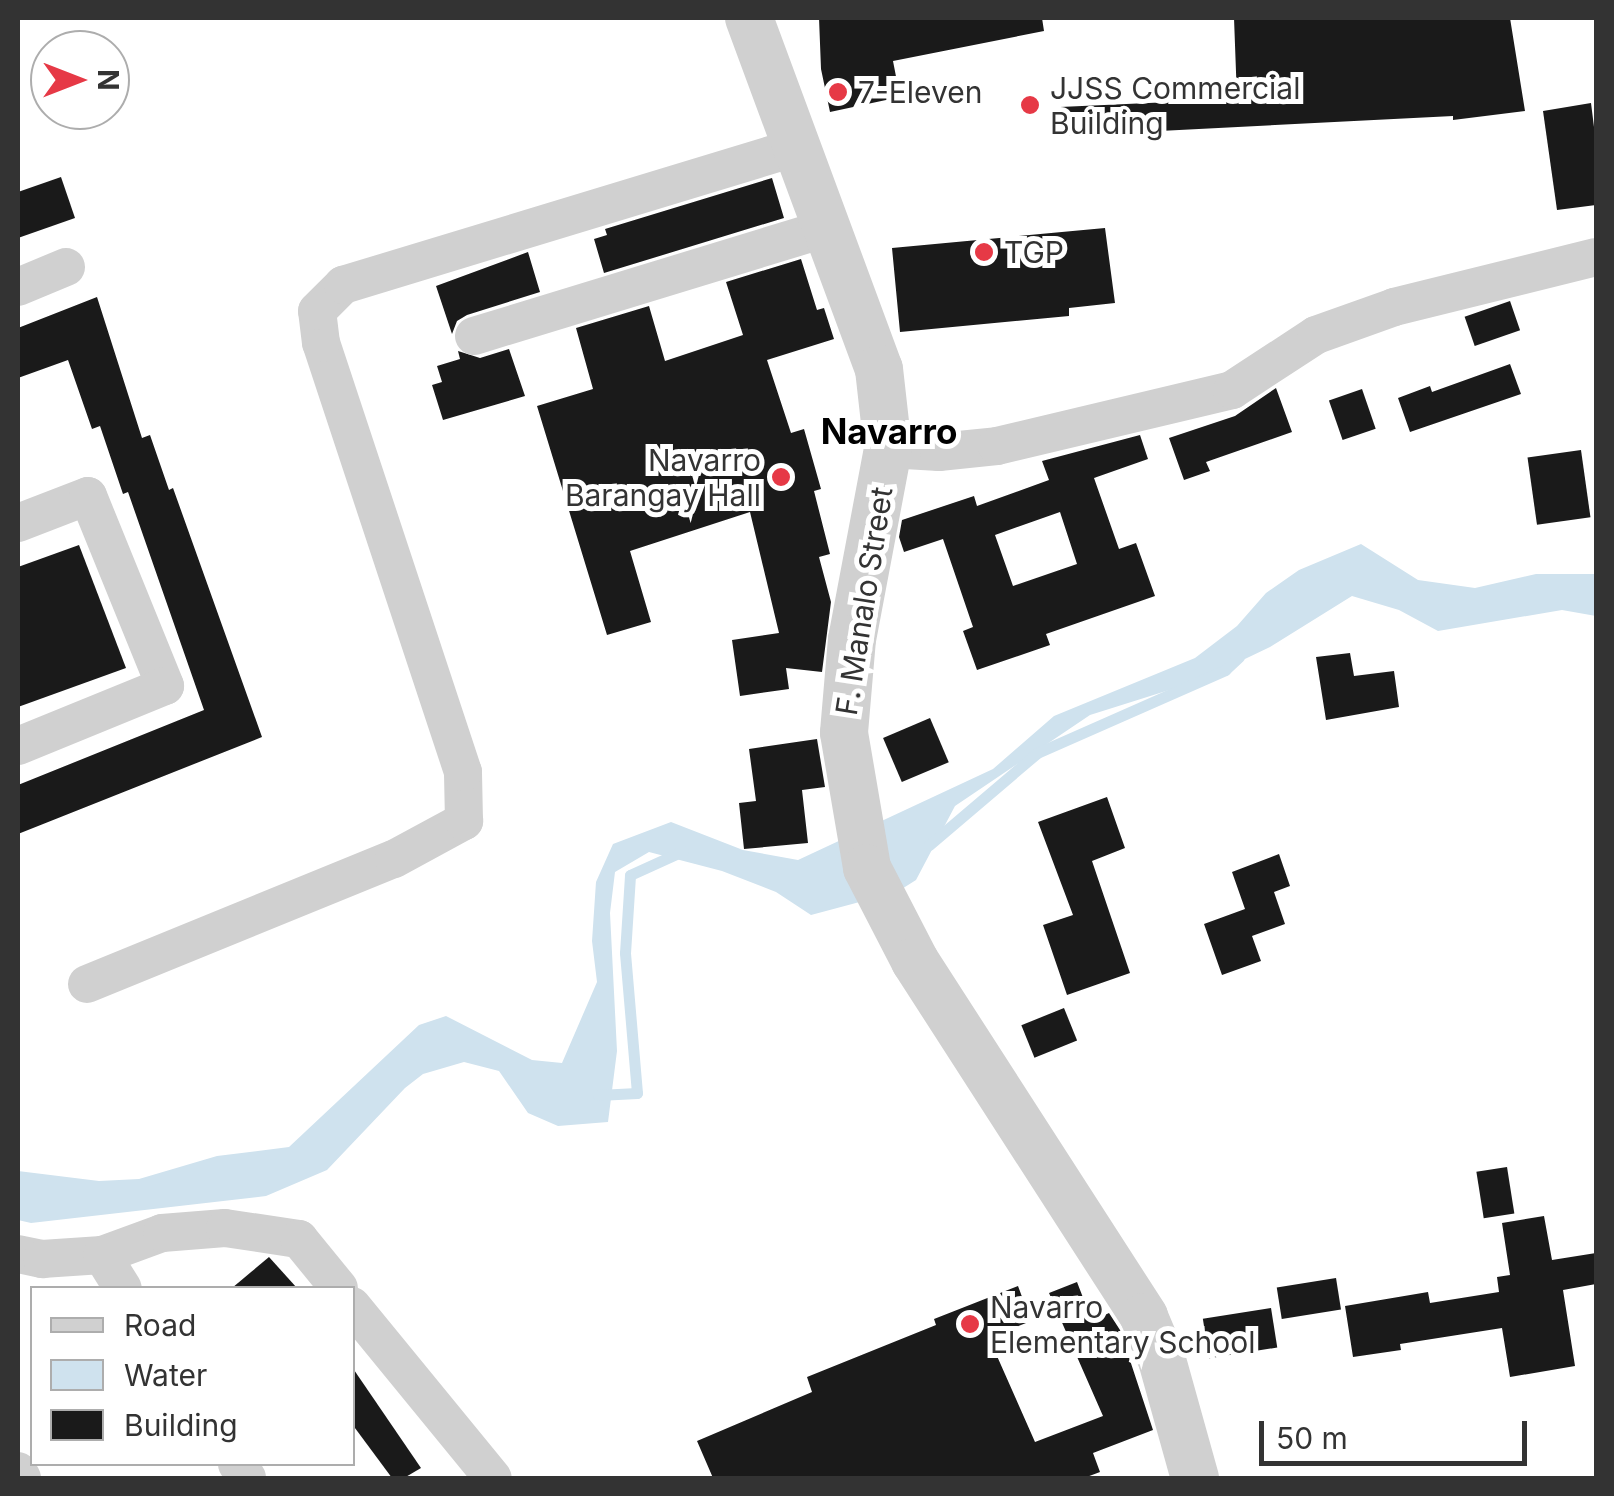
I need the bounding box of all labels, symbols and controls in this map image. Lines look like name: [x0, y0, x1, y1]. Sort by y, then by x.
north arrow: [30, 30, 130, 130]
text: N: [91, 69, 125, 91]
place label: JJSS Commercial Building: [1050, 70, 1300, 140]
place label: 7-Eleven: [858, 74, 982, 110]
marker: 7-Eleven: [827, 81, 849, 103]
marker: JJSS Commercial Building: [1019, 94, 1041, 116]
place label: TGP: [1004, 234, 1064, 270]
marker: TGP: [973, 241, 995, 263]
district label: Navarro: [821, 410, 957, 452]
place label: Navarro Barangay Hall: [565, 442, 761, 512]
marker: Navarro Barangay Hall: [770, 466, 792, 488]
street label: F. Manalo Street: [828, 484, 900, 718]
legend: [30, 1286, 355, 1466]
place label: Navarro Elementary School: [990, 1289, 1256, 1360]
text: Road: [124, 1307, 196, 1343]
marker: Navarro Elementary School: [959, 1313, 981, 1335]
text: Water: [124, 1357, 207, 1393]
scale bar: [1264, 1401, 1532, 1463]
text: Building: [124, 1407, 238, 1443]
text: 50 m: [1276, 1420, 1348, 1456]

